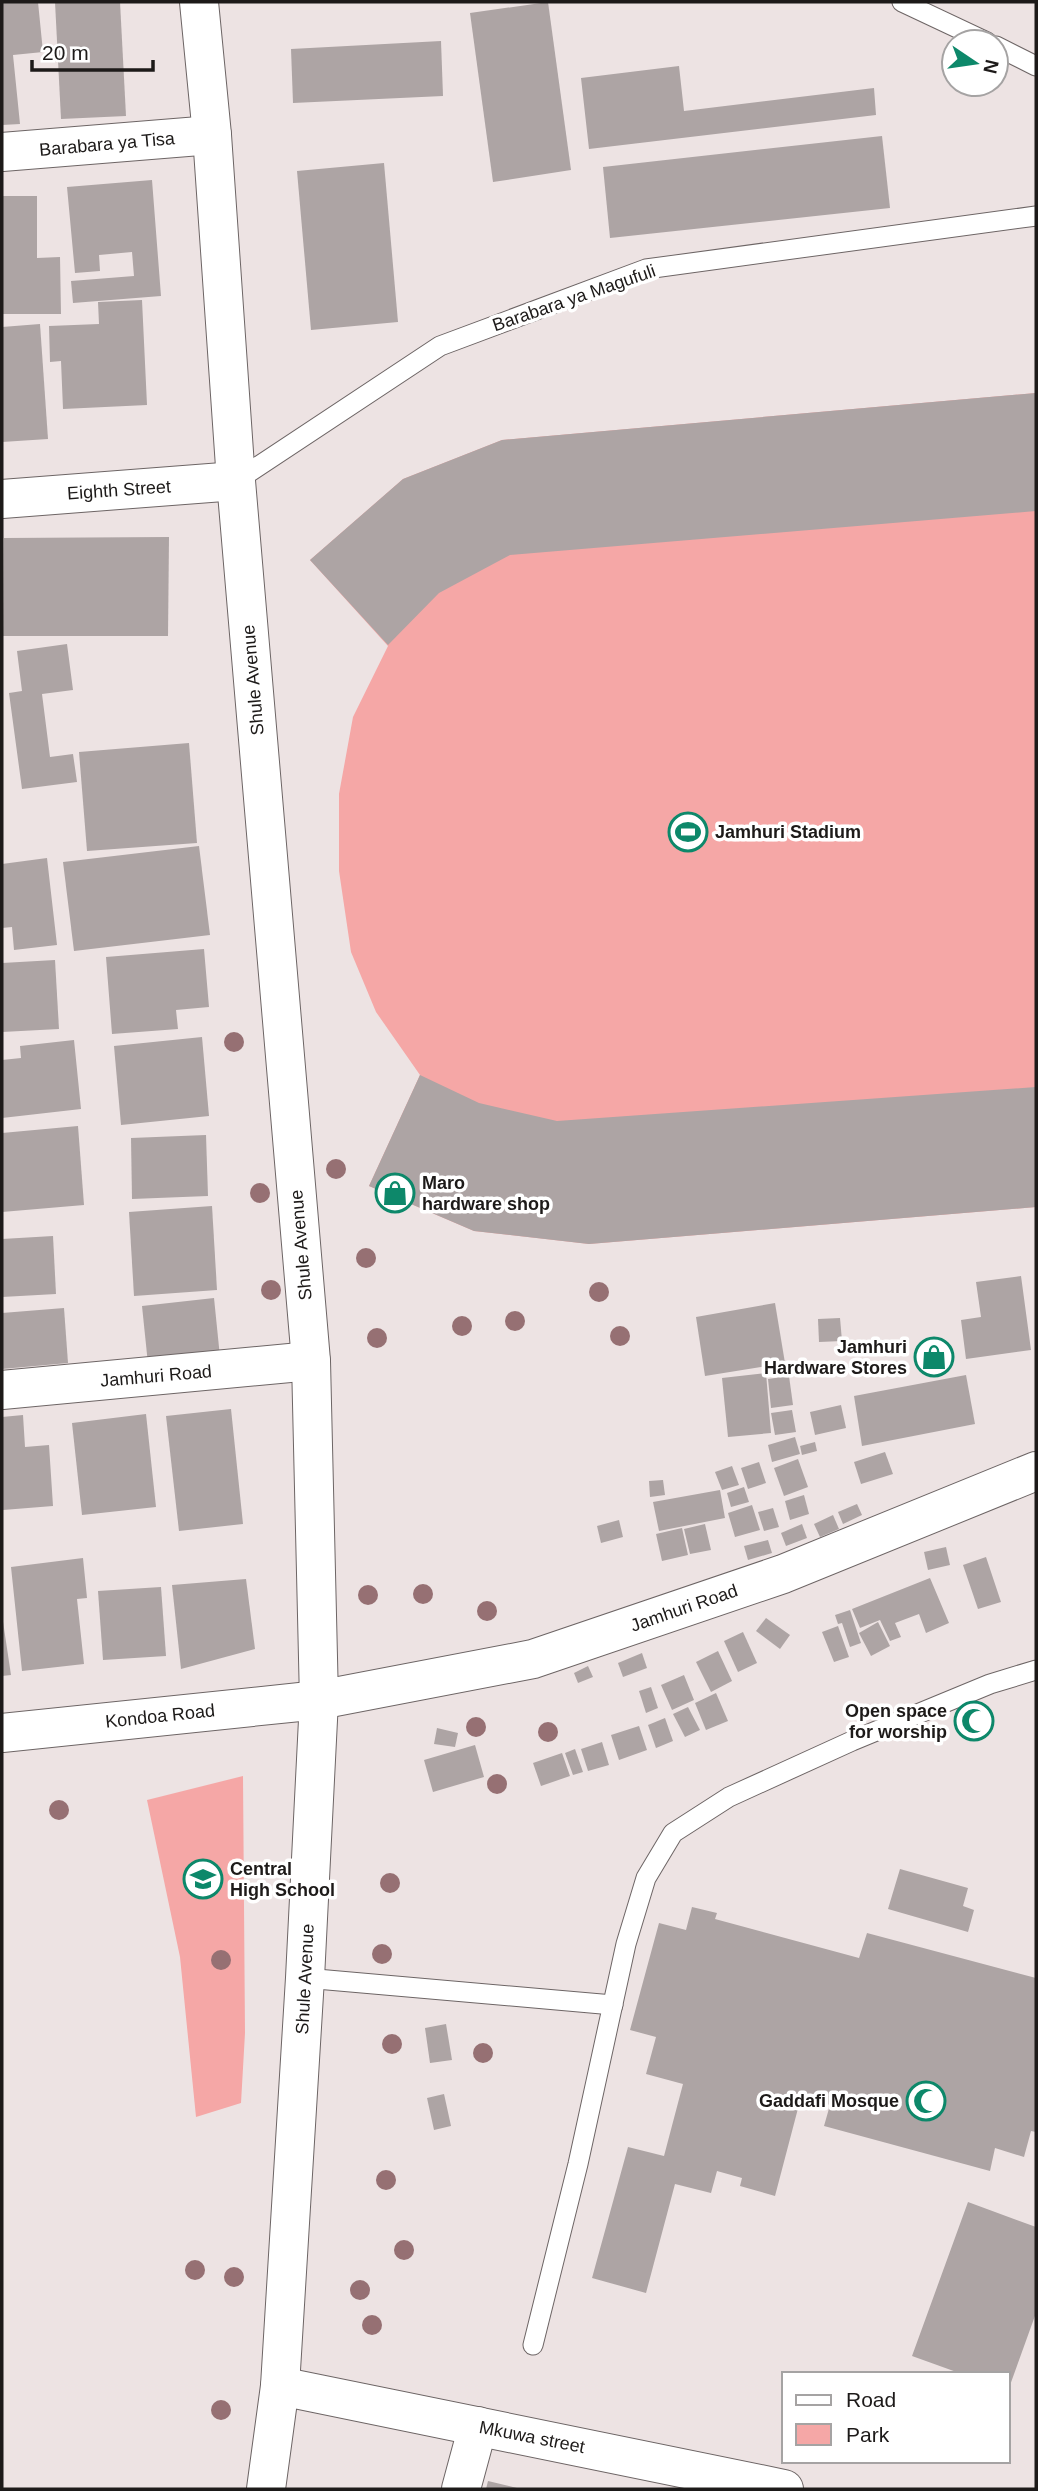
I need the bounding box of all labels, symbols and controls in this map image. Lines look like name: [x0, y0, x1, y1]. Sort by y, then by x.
scale bar: [32, 28, 152, 72]
north arrow: [940, 28, 1010, 98]
text: 20 m: [42, 41, 89, 64]
text: N: [979, 58, 1003, 76]
street label: Barabara ya Tisa: [38, 128, 177, 160]
street label: Barabara ya Magufuli: [490, 261, 658, 335]
street label: Eighth Street: [66, 476, 172, 504]
street label: Shule Avenue: [238, 624, 268, 736]
sports icon: Jamhuri Stadium: [667, 811, 709, 853]
place label: Jamhuri Stadium: [715, 822, 861, 842]
shop icon: Maro hardware shop: [374, 1172, 416, 1214]
place label: Maro hardware shop: [422, 1173, 550, 1214]
street label: Shule Avenue: [286, 1189, 316, 1301]
shop icon: Jamhuri Hardware Stores: [913, 1336, 955, 1378]
place label: Jamhuri Hardware Stores: [764, 1337, 907, 1378]
street label: Jamhuri Road: [99, 1361, 213, 1391]
street label: Jamhuri Road: [628, 1580, 740, 1636]
street label: Kondoa Road: [104, 1700, 216, 1732]
mosque icon: Open space for worship: [953, 1700, 995, 1742]
place label: Open space for worship: [845, 1701, 947, 1742]
school or university icon: Central High School: [182, 1858, 224, 1900]
place label: Central High School: [230, 1859, 335, 1900]
street label: Shule Avenue: [292, 1923, 318, 2035]
mosque icon: Gaddafi Mosque: [905, 2080, 947, 2122]
place label: Gaddafi Mosque: [759, 2091, 899, 2111]
legend: [782, 2372, 1010, 2463]
text: Road: [846, 2388, 896, 2411]
street label: Mkuwa street: [478, 2417, 586, 2457]
text: Park: [846, 2423, 890, 2446]

